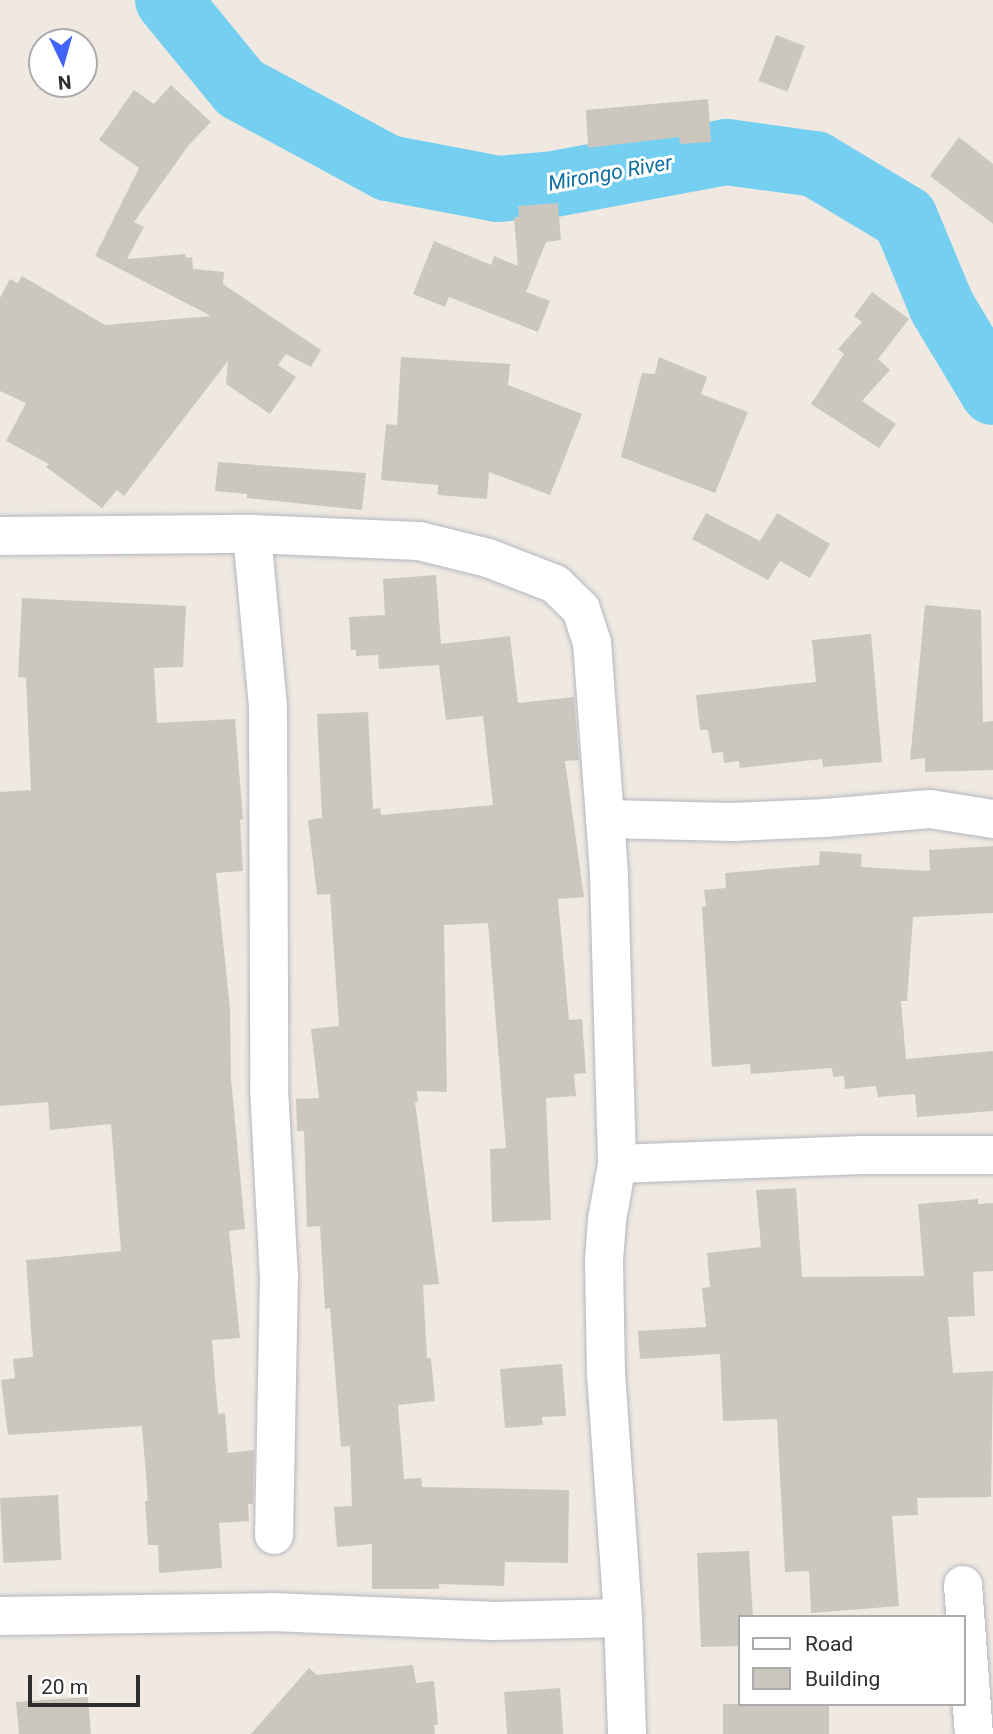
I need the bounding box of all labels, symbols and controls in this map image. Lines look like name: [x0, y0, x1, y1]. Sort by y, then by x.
north arrow: [28, 28, 98, 98]
text: N: [57, 70, 72, 94]
water label: Mirongo River: [546, 150, 674, 196]
legend: [738, 1615, 965, 1706]
text: Road: [805, 1632, 853, 1656]
scale bar: [32, 1660, 144, 1704]
text: Building: [805, 1667, 880, 1691]
text: 20 m: [41, 1675, 88, 1699]

